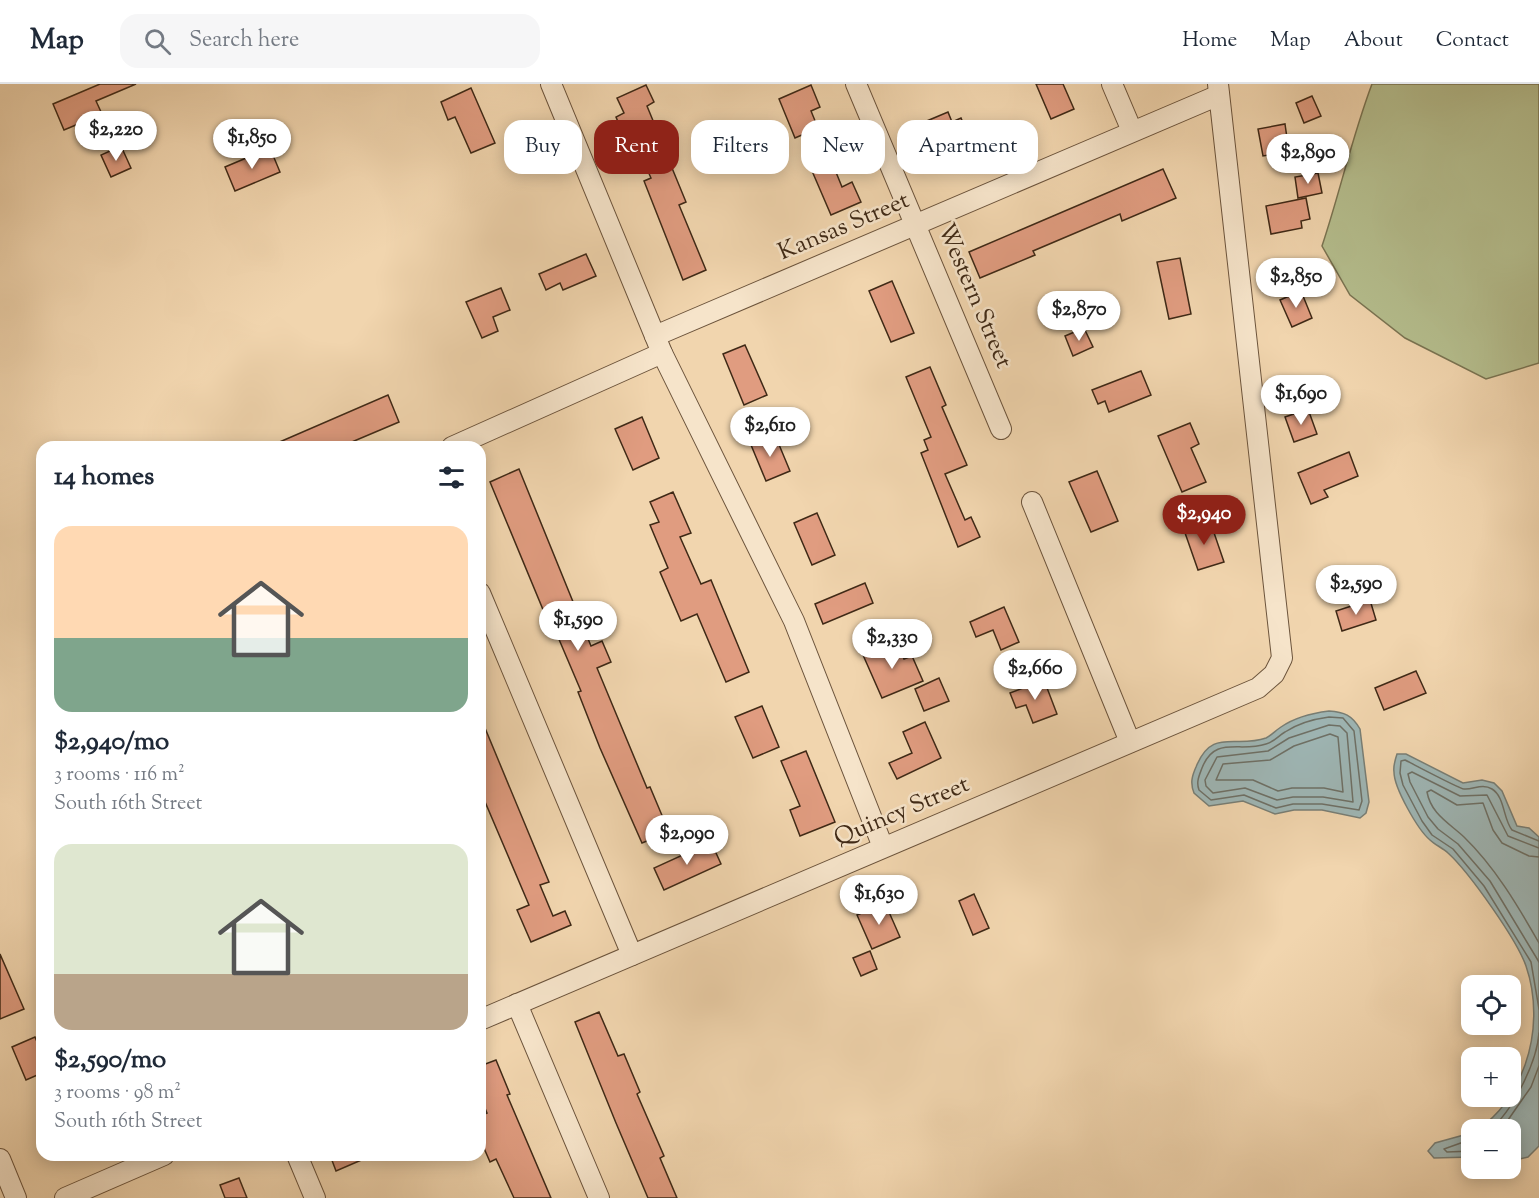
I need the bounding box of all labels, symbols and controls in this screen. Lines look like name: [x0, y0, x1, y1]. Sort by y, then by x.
search box: [120, 14, 540, 68]
text: Map: [30, 21, 84, 61]
icon: search: [141, 25, 174, 58]
text: Search here: [189, 25, 299, 57]
text: Home: [1182, 26, 1237, 56]
text: Map: [1270, 26, 1311, 56]
text: About: [1344, 26, 1403, 56]
text: Contact: [1436, 26, 1509, 56]
pin: $2,220: [67, 111, 165, 162]
text: $2,220: [89, 116, 143, 145]
pin: $1,850: [203, 119, 301, 170]
chip: Buy: [504, 120, 582, 174]
chip: Rent: [594, 120, 679, 174]
chip: Filters: [691, 120, 789, 174]
chip: New: [801, 120, 885, 174]
chip: Apartment: [897, 120, 1038, 174]
text: $1,850: [227, 124, 277, 153]
pin: $2,890: [1259, 134, 1357, 185]
text: $2,890: [1280, 139, 1336, 168]
street label: Kansas Street: [773, 184, 915, 270]
street label: Western Street: [928, 218, 1020, 374]
pin: $2,850: [1247, 258, 1345, 309]
text: $2,850: [1270, 263, 1322, 292]
pin: $2,870: [1030, 291, 1128, 342]
text: $2,870: [1051, 296, 1107, 325]
pin: $1,690: [1252, 375, 1350, 426]
text: $1,690: [1275, 380, 1327, 409]
pin: $2,610: [721, 407, 819, 458]
text: $2,610: [744, 412, 796, 441]
text: 14 homes: [54, 459, 154, 496]
icon: filters: [435, 461, 468, 494]
pin: $2,940: [1155, 495, 1253, 546]
text: $2,940: [1177, 500, 1231, 529]
icon: home: [207, 565, 315, 673]
pin: $2,590: [1307, 565, 1405, 616]
text: $2,590: [1330, 570, 1382, 599]
pin: $1,590: [529, 601, 627, 652]
text: $1,590: [553, 606, 603, 635]
pin: $2,330: [843, 619, 941, 670]
text: $2,330: [866, 624, 918, 653]
pin: $2,660: [986, 650, 1084, 701]
text: $2,660: [1007, 655, 1063, 684]
text: $2,940/mo: [54, 724, 169, 761]
text: 3 rooms · 116 m²: [54, 761, 185, 790]
street label: Quincy Street: [829, 768, 975, 856]
text: South 16th Street: [54, 790, 202, 819]
pin: $2,090: [638, 815, 736, 866]
text: $2,090: [659, 820, 715, 849]
pin: $1,630: [830, 875, 928, 926]
text: $1,630: [854, 880, 904, 909]
icon: home: [207, 883, 315, 991]
map controls: [1461, 975, 1521, 1179]
button: locate: [1461, 975, 1521, 1035]
text: $2,590/mo: [54, 1042, 166, 1079]
button: +: [1461, 1047, 1521, 1107]
text: 3 rooms · 98 m²: [54, 1079, 181, 1108]
text: South 16th Street: [54, 1108, 202, 1137]
button: −: [1461, 1119, 1521, 1179]

